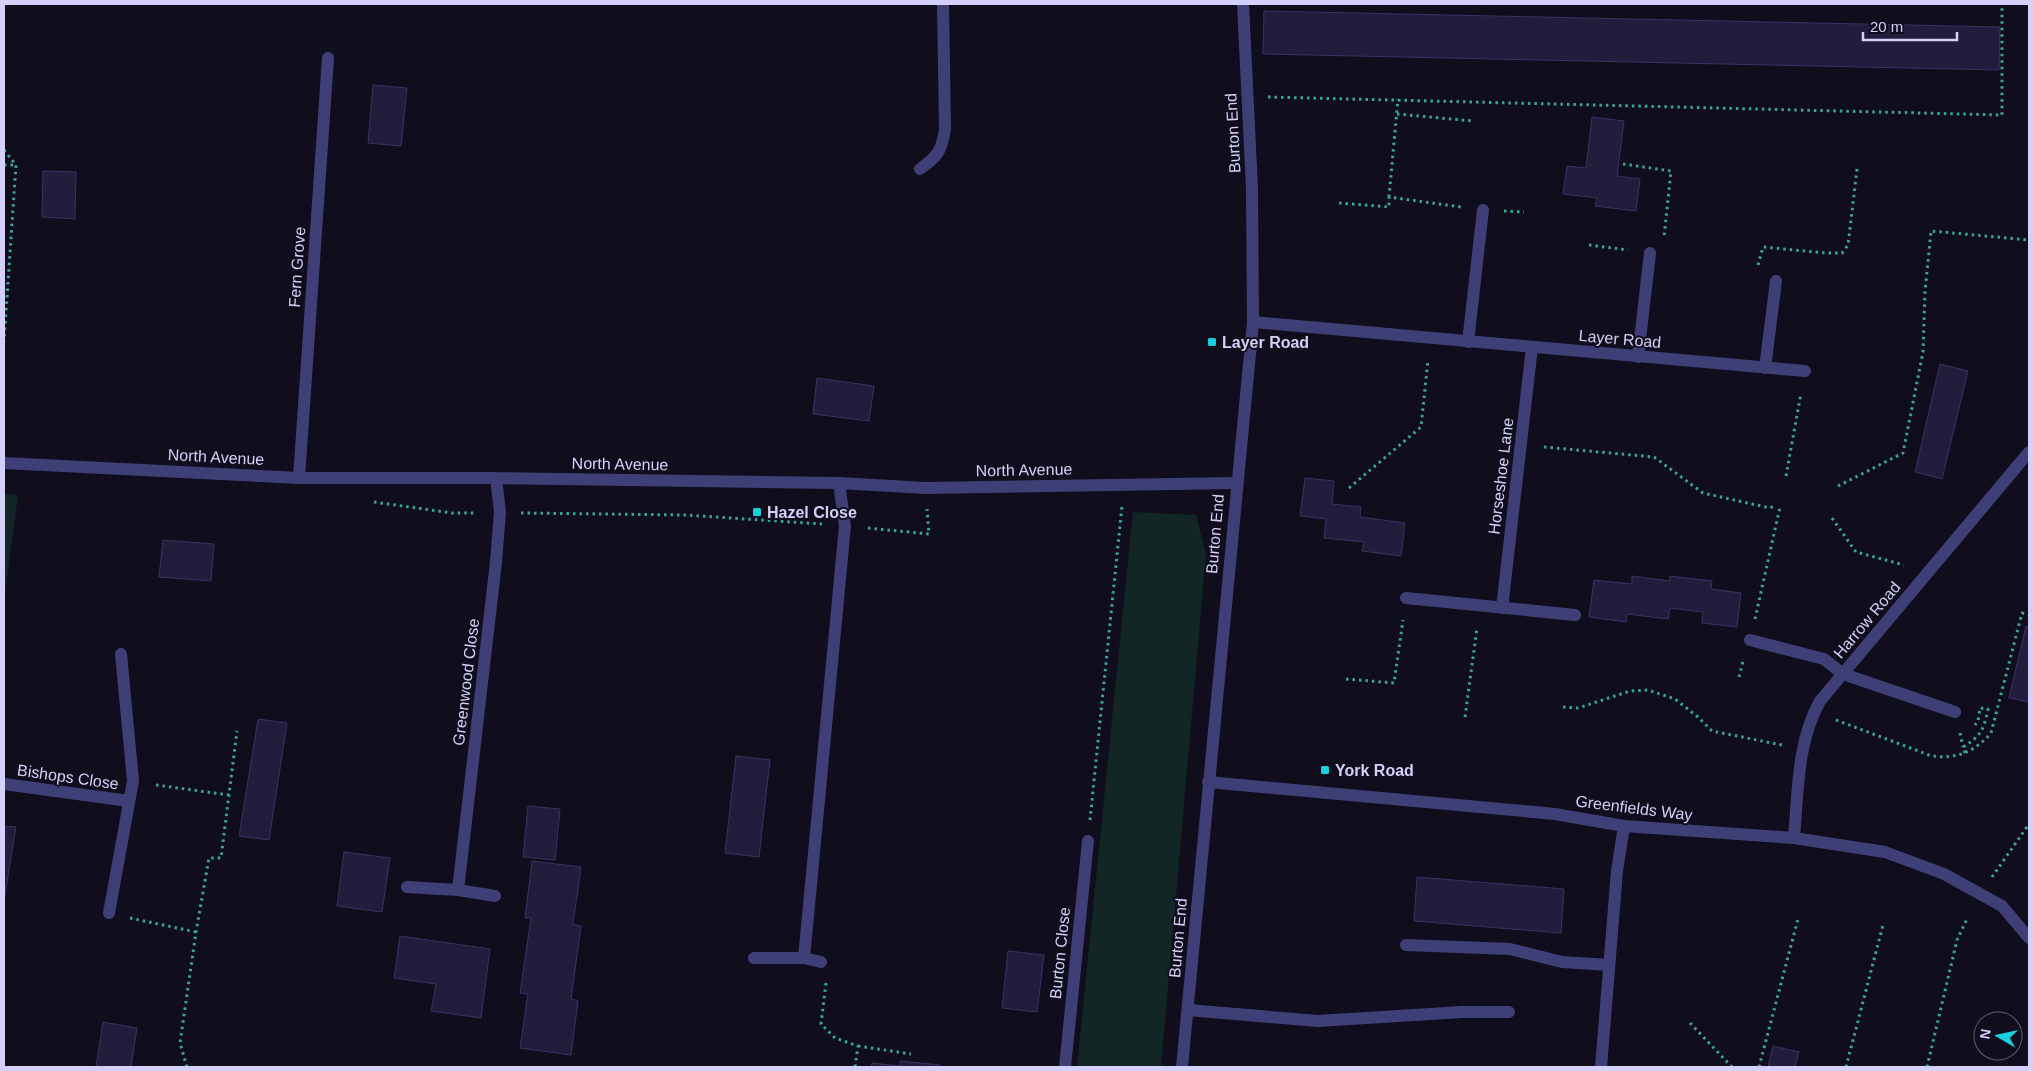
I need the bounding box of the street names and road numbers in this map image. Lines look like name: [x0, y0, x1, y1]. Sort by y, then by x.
street label: Burton End: [1222, 93, 1244, 173]
street label: Fern Grove: [286, 226, 308, 308]
street label: Layer Road: [1578, 327, 1662, 351]
street label: Horseshoe Lane: [1485, 417, 1517, 535]
street label: North Avenue: [167, 446, 265, 468]
street label: North Avenue: [572, 455, 669, 473]
street label: North Avenue: [976, 461, 1073, 479]
street label: Burton End: [1203, 493, 1227, 575]
street label: Harrow Road: [1830, 578, 1904, 662]
street label: Greenwood Close: [450, 617, 482, 747]
street label: Bishops Close: [16, 761, 120, 793]
street label: Greenfields Way: [1575, 792, 1693, 824]
street label: Burton End: [1166, 897, 1190, 979]
street label: Burton Close: [1047, 906, 1073, 1000]

